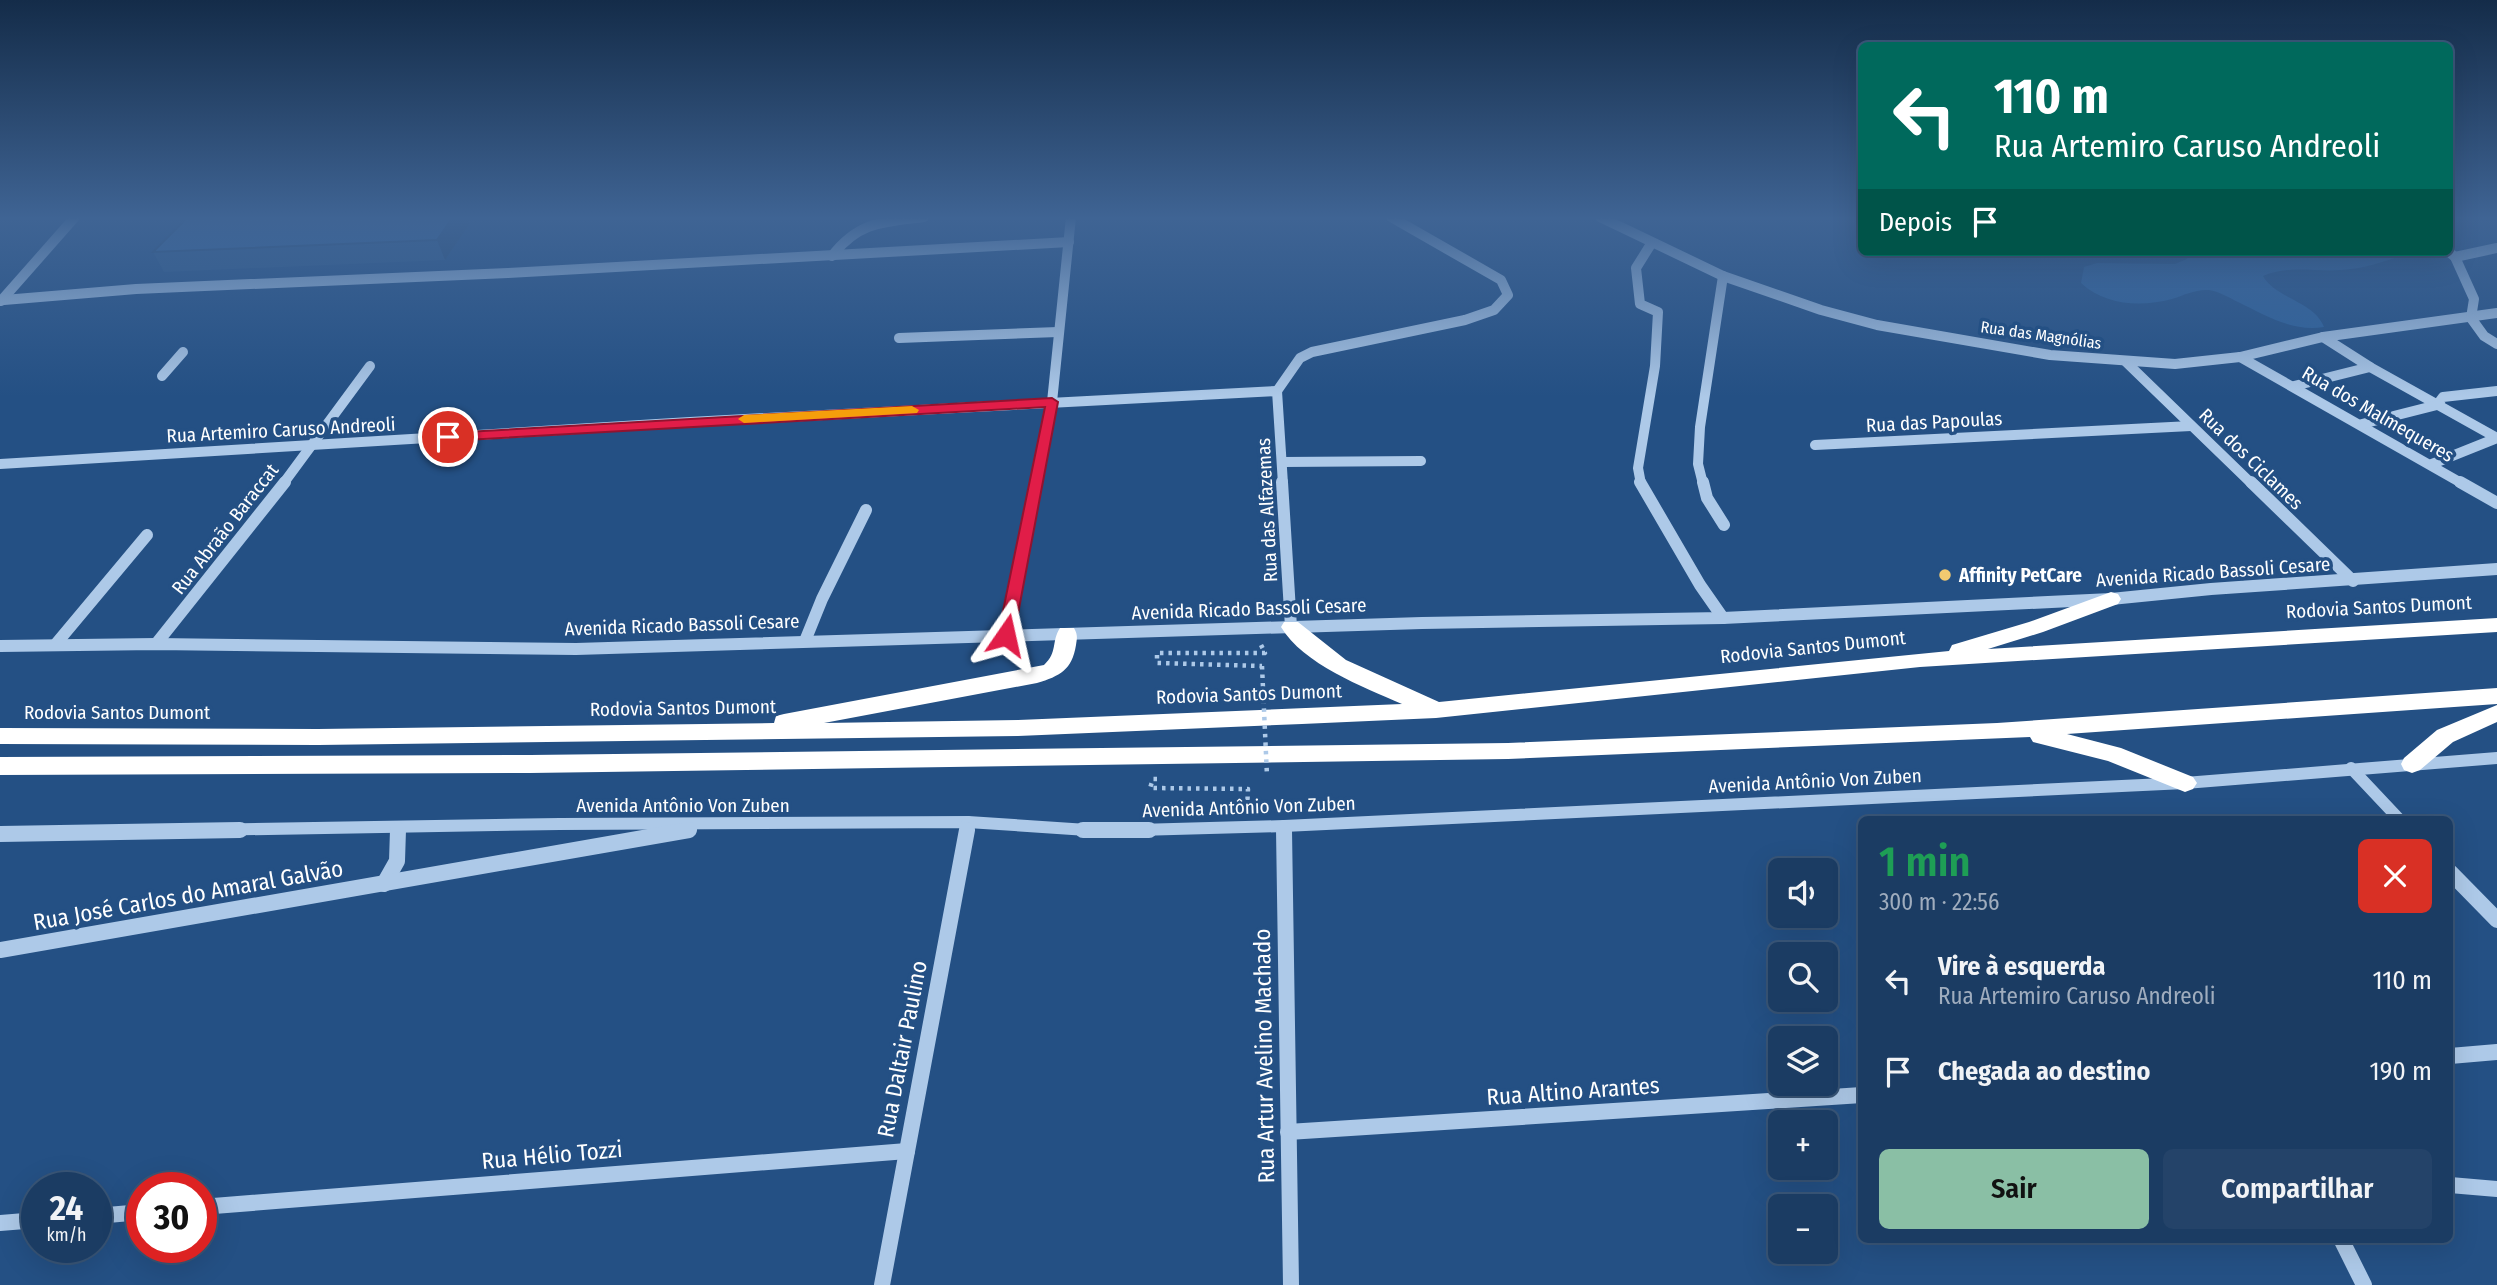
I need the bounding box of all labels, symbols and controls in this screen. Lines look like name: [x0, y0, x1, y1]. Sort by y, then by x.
text: 110 m: [1994, 67, 2109, 126]
icon: left: [1879, 70, 1970, 161]
text: Rua Artemiro Caruso Andreoli: [1994, 127, 2380, 165]
icon: arrive: [1966, 203, 2004, 241]
text: Depois: [1879, 207, 1952, 238]
street label: Rua das Magnólias: [1979, 317, 2103, 353]
street label: Rua dos Malmequeres: [2298, 361, 2458, 467]
street label: Rua dos Ciclames: [2194, 404, 2308, 514]
pin: [418, 407, 478, 467]
street label: Rua das Papoulas: [1865, 407, 2003, 437]
street label: Rua Artemiro Caruso Andreoli: [166, 413, 396, 447]
icon: arrive: [429, 418, 467, 456]
street label: Rua das Alfazemas: [1252, 437, 1282, 583]
street label: Rua Abraão Baraccat: [167, 458, 284, 599]
street label: Avenida Ricado Bassoli Cesare: [2095, 552, 2331, 592]
place label: Affinity PetCare: [1958, 564, 2082, 587]
marker: Affinity PetCare: [1937, 567, 1953, 583]
street label: Rodovia Santos Dumont: [2285, 591, 2473, 623]
street label: Avenida Ricado Bassoli Cesare: [1131, 593, 1367, 625]
position arrow: [969, 598, 1043, 672]
street label: Avenida Ricado Bassoli Cesare: [564, 609, 800, 641]
street label: Rodovia Santos Dumont: [1719, 626, 1908, 668]
street label: Rodovia Santos Dumont: [1156, 679, 1343, 709]
street label: Rodovia Santos Dumont: [590, 695, 777, 721]
street label: Rodovia Santos Dumont: [24, 701, 211, 724]
street label: Avenida Antônio Von Zuben: [1708, 764, 1922, 798]
street label: Avenida Antônio Von Zuben: [1142, 792, 1356, 822]
street label: Avenida Antônio Von Zuben: [576, 794, 790, 817]
text: 1 min: [1879, 837, 1970, 887]
button: close: [2358, 839, 2432, 913]
street label: Rua José Carlos do Amaral Galvão: [31, 854, 345, 936]
map controls: [1768, 858, 1838, 1264]
button: sound: [1768, 858, 1838, 928]
text: 300 m · 22:56: [1879, 888, 1999, 916]
street label: Rua Artur Avelino Machado: [1248, 928, 1280, 1184]
button: search: [1768, 942, 1838, 1012]
text: Vire à esquerda: [1938, 951, 2105, 982]
street label: Rua Daltair Paulino: [871, 958, 933, 1140]
icon: left: [1879, 962, 1917, 1000]
text: 110 m: [2372, 965, 2432, 996]
text: Rua Artemiro Caruso Andreoli: [1938, 982, 2216, 1010]
button: layers: [1768, 1026, 1838, 1096]
icon: arrive: [1879, 1053, 1917, 1091]
text: Chegada ao destino: [1938, 1056, 2150, 1087]
text: 190 m: [2370, 1056, 2432, 1087]
street label: Rua Altino Arantes: [1485, 1071, 1661, 1111]
button: +: [1768, 1110, 1838, 1180]
street label: Rua Hélio Tozzi: [480, 1135, 624, 1175]
button: Sair: [1879, 1149, 2149, 1229]
button: Compartilhar: [2163, 1149, 2432, 1229]
speed limit sign: 30: [126, 1172, 217, 1263]
text: 24: [50, 1187, 83, 1229]
button: −: [1768, 1194, 1838, 1264]
text: km/h: [46, 1224, 87, 1246]

